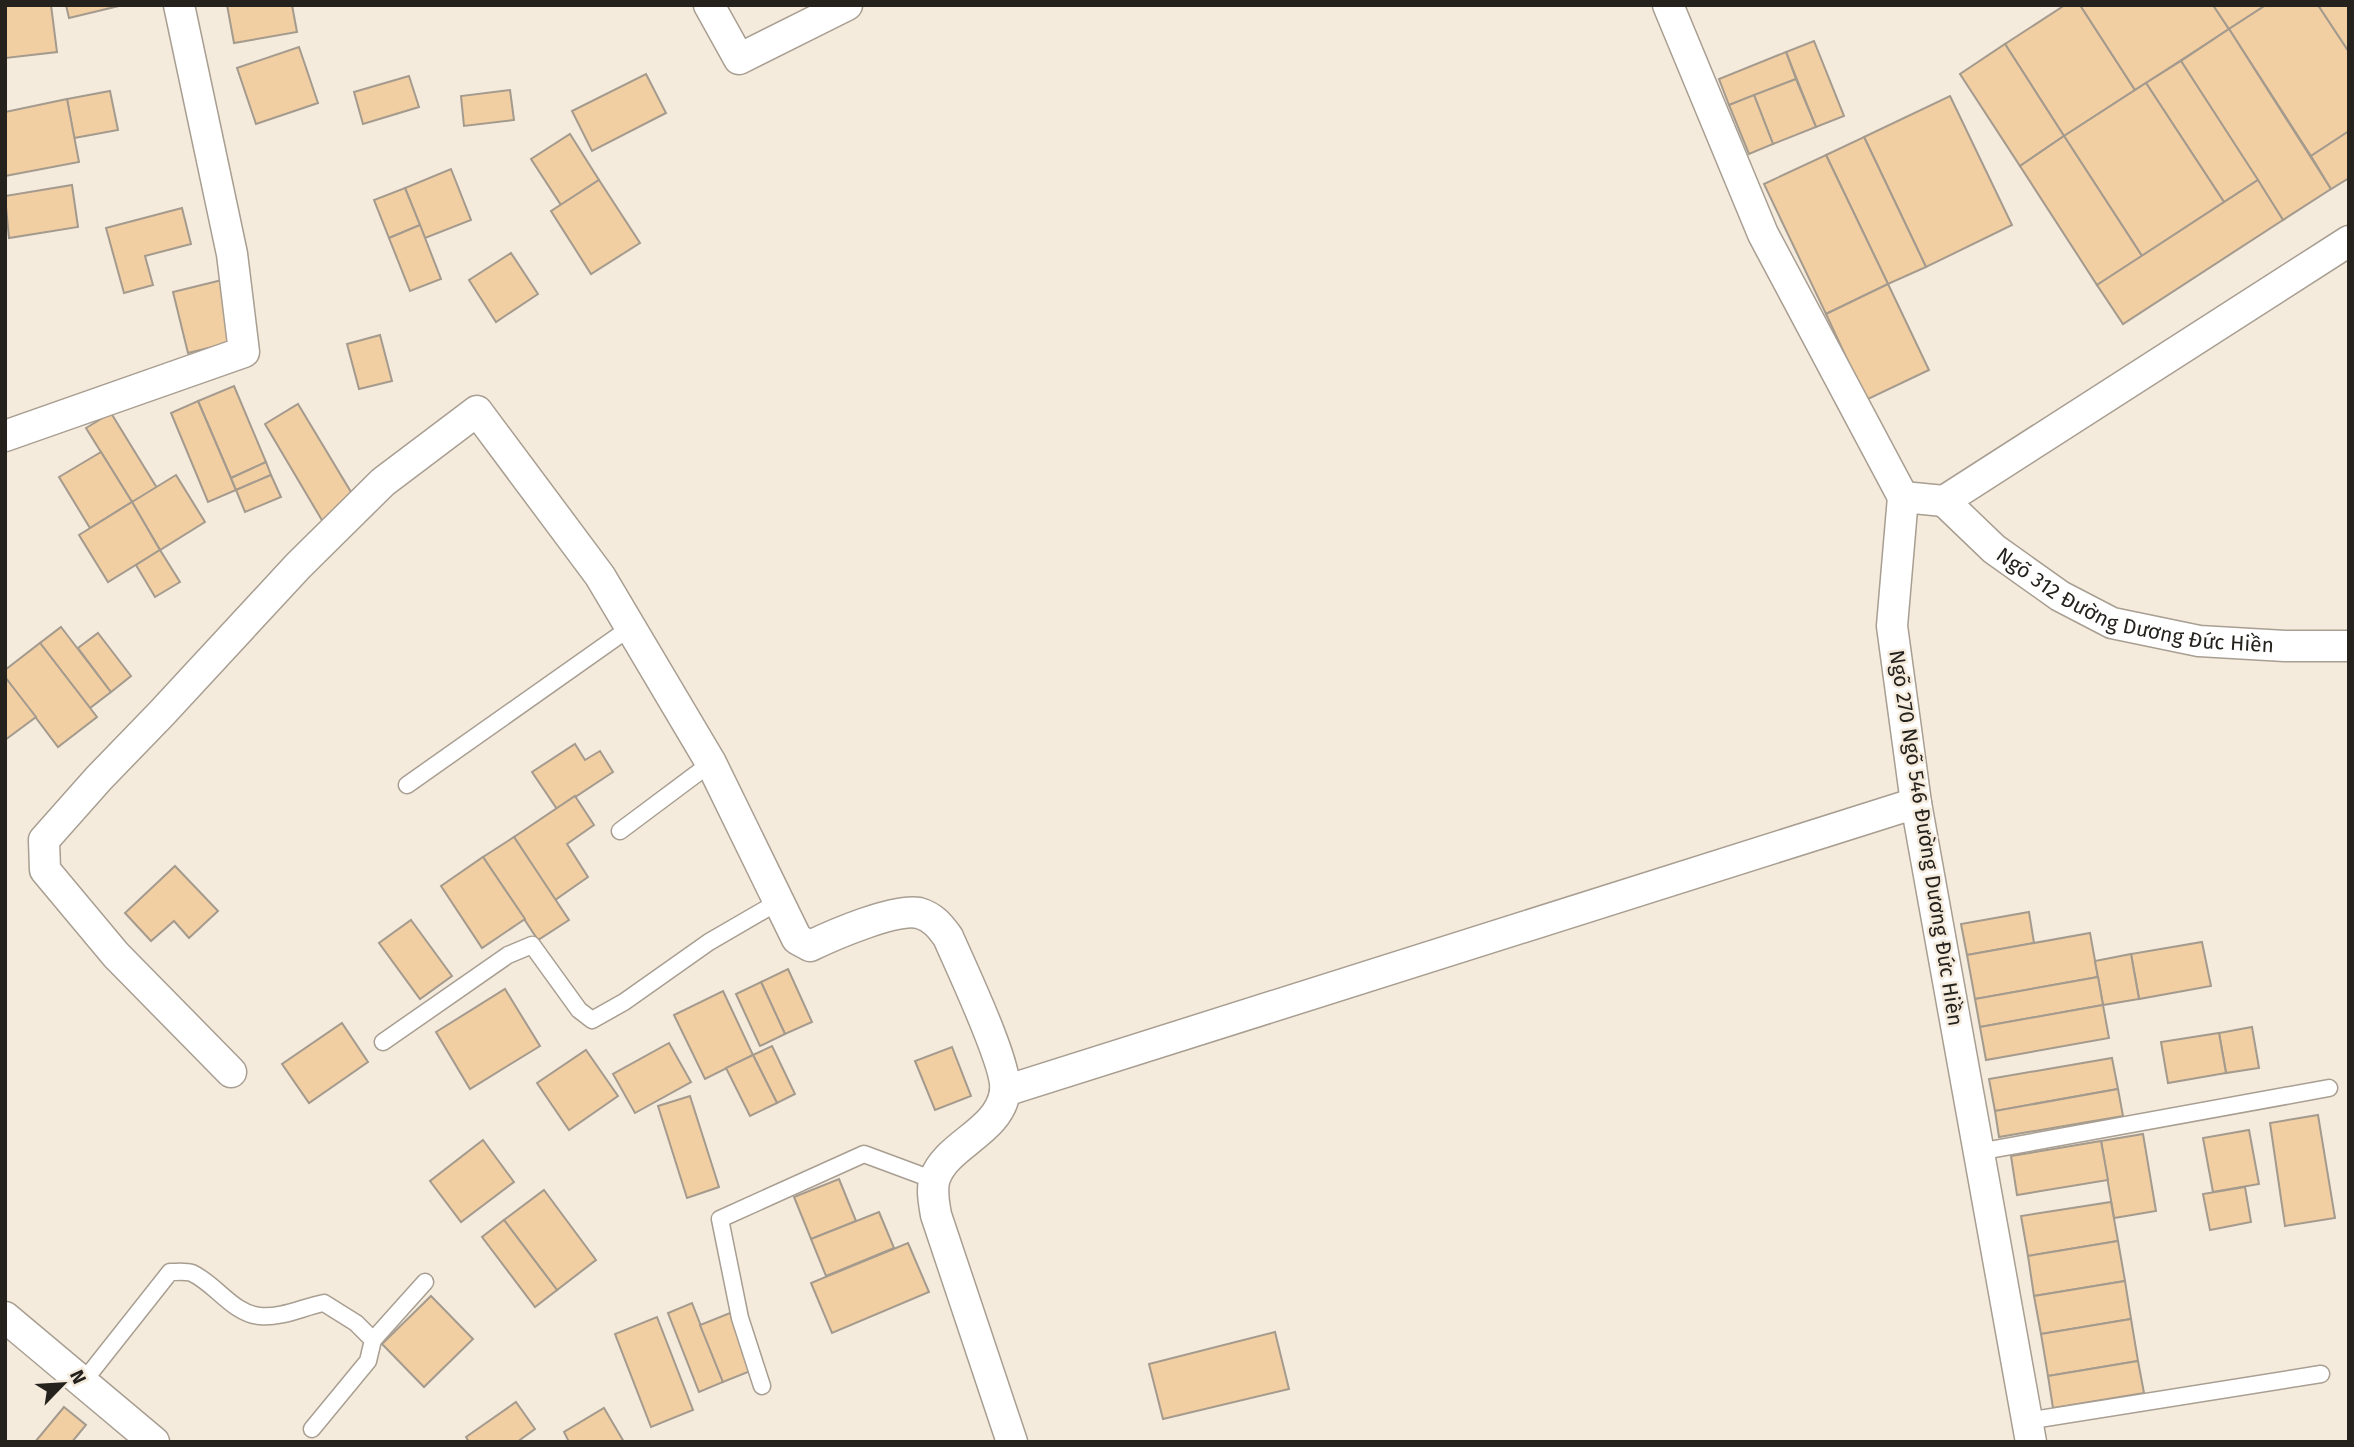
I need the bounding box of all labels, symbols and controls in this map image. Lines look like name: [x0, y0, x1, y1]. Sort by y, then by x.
street label: Ngõ 312 Đường Dương Đức Hiền: [1991, 542, 2275, 658]
street label: Ngõ 270 Ngõ 546 Đường Dương Đức Hiền: [1883, 648, 1969, 1028]
north arrow: [28, 1349, 98, 1419]
text: N: [65, 1366, 91, 1388]

